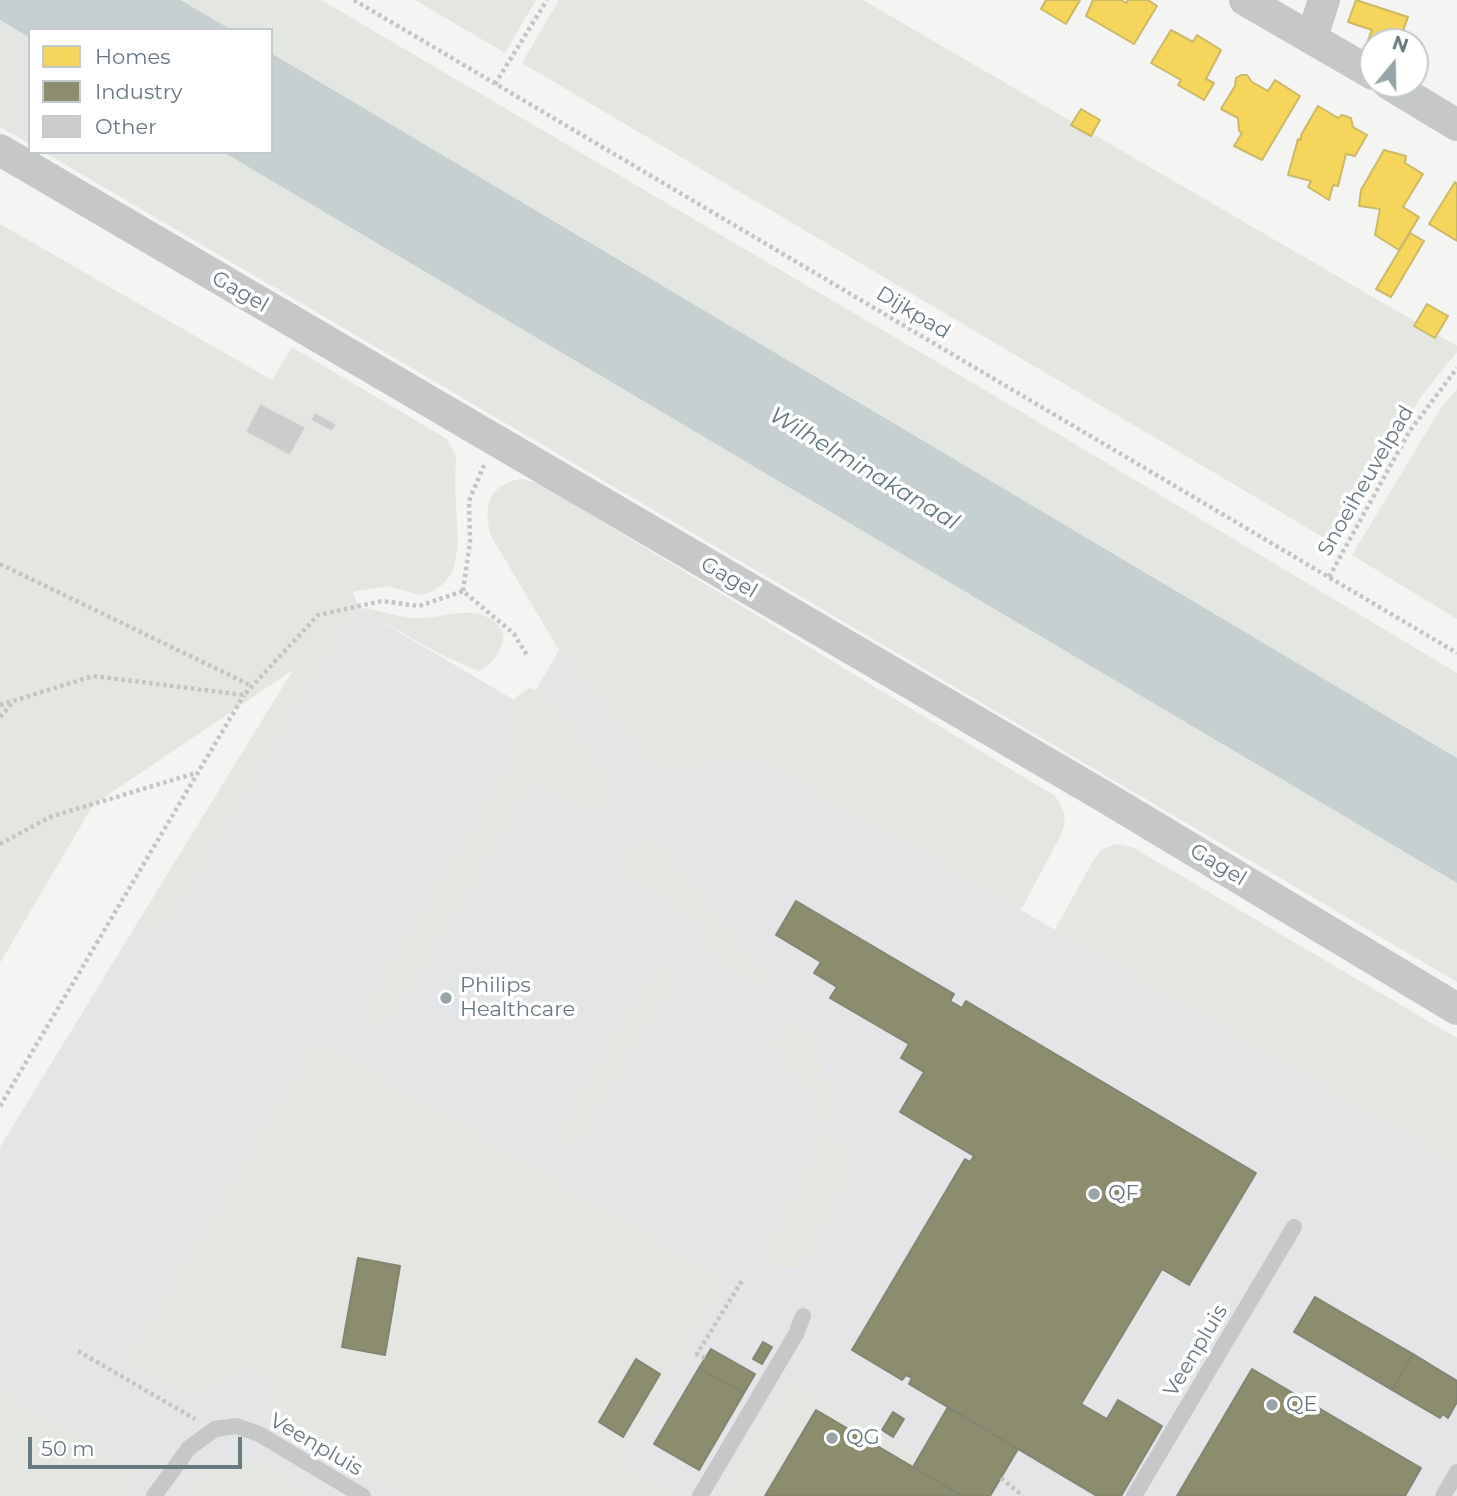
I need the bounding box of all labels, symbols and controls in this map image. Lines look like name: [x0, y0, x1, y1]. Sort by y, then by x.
legend: [28, 28, 273, 154]
north arrow: [1359, 28, 1429, 98]
text: N: [1389, 31, 1411, 58]
text: Homes: [95, 44, 170, 69]
text: Industry: [95, 79, 182, 104]
text: Other: [95, 114, 157, 139]
street label: Gagel: [207, 266, 273, 318]
street label: Dijkpad: [871, 281, 955, 345]
street label: Snoeiheuvelpad: [1313, 401, 1419, 561]
water label: Wilhelminakanaal: [764, 402, 964, 536]
street label: Gagel: [696, 552, 762, 604]
street label: Gagel: [1185, 838, 1251, 892]
place label: Philips Healthcare: [460, 973, 575, 1023]
marker: Philips Healthcare: [438, 990, 454, 1006]
place label: QF: [1108, 1181, 1139, 1207]
marker: QF: [1086, 1186, 1102, 1202]
street label: Veenpluis: [1159, 1300, 1233, 1402]
place label: QE: [1286, 1392, 1318, 1418]
marker: QE: [1264, 1397, 1280, 1413]
street label: Veenpluis: [265, 1408, 367, 1482]
scale bar: [32, 1422, 245, 1466]
place label: QG: [846, 1425, 880, 1451]
marker: QG: [824, 1430, 840, 1446]
text: 50 m: [41, 1436, 95, 1461]

